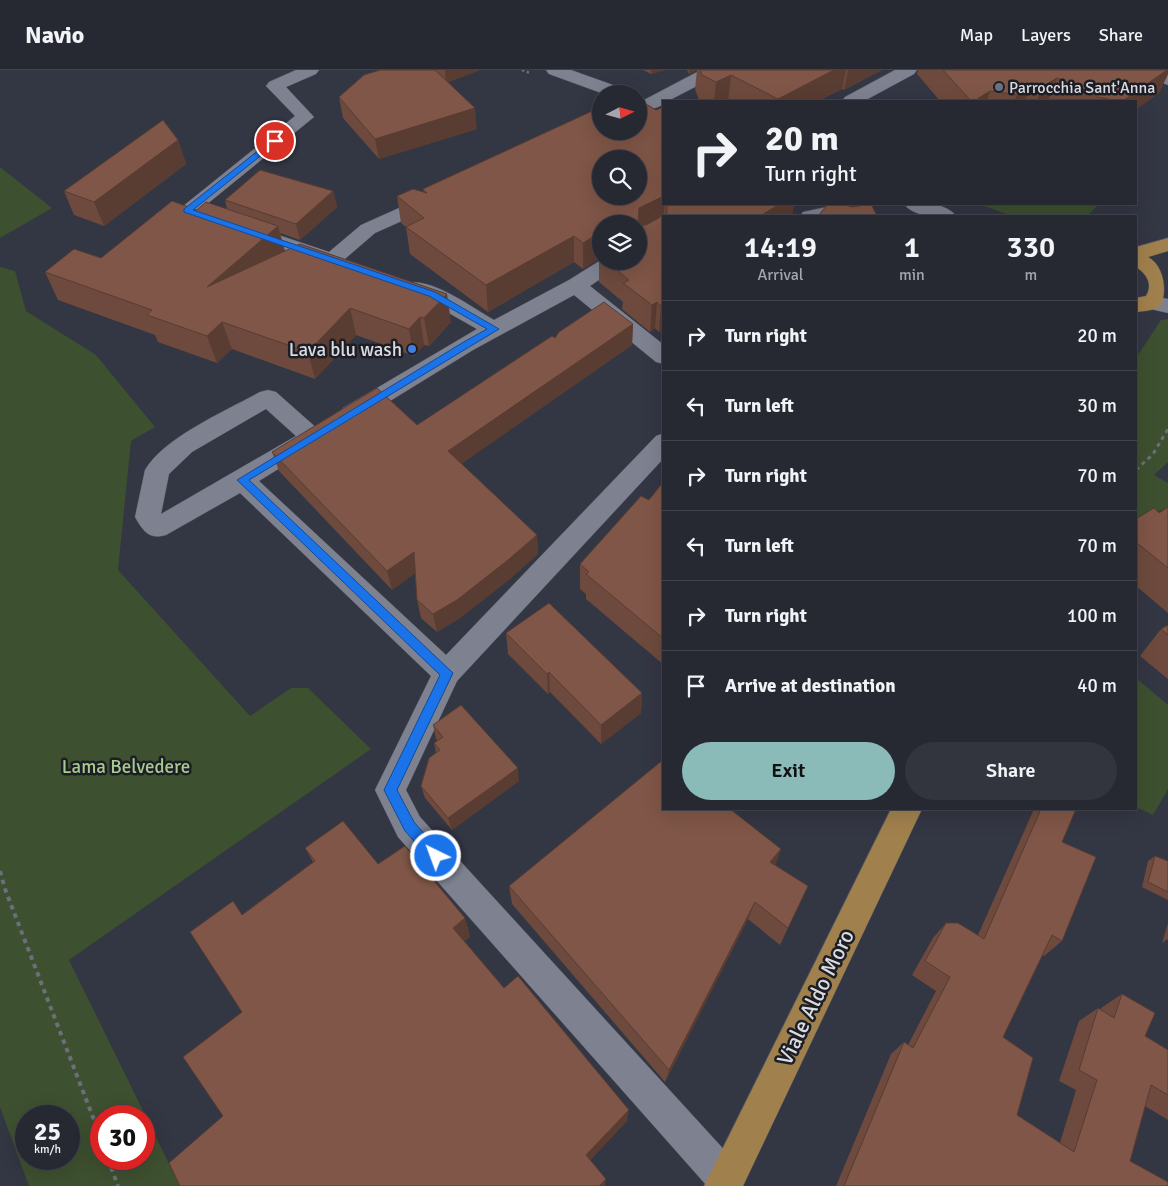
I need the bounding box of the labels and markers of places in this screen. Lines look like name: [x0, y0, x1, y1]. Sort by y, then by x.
place label: Parrocchia Sant'Anna: [1009, 78, 1155, 98]
marker: Parrocchia Sant'Anna: [993, 81, 1005, 93]
pin: [254, 120, 296, 162]
place label: Lava blu wash: [289, 338, 402, 362]
marker: Lava blu wash: [406, 343, 418, 355]

